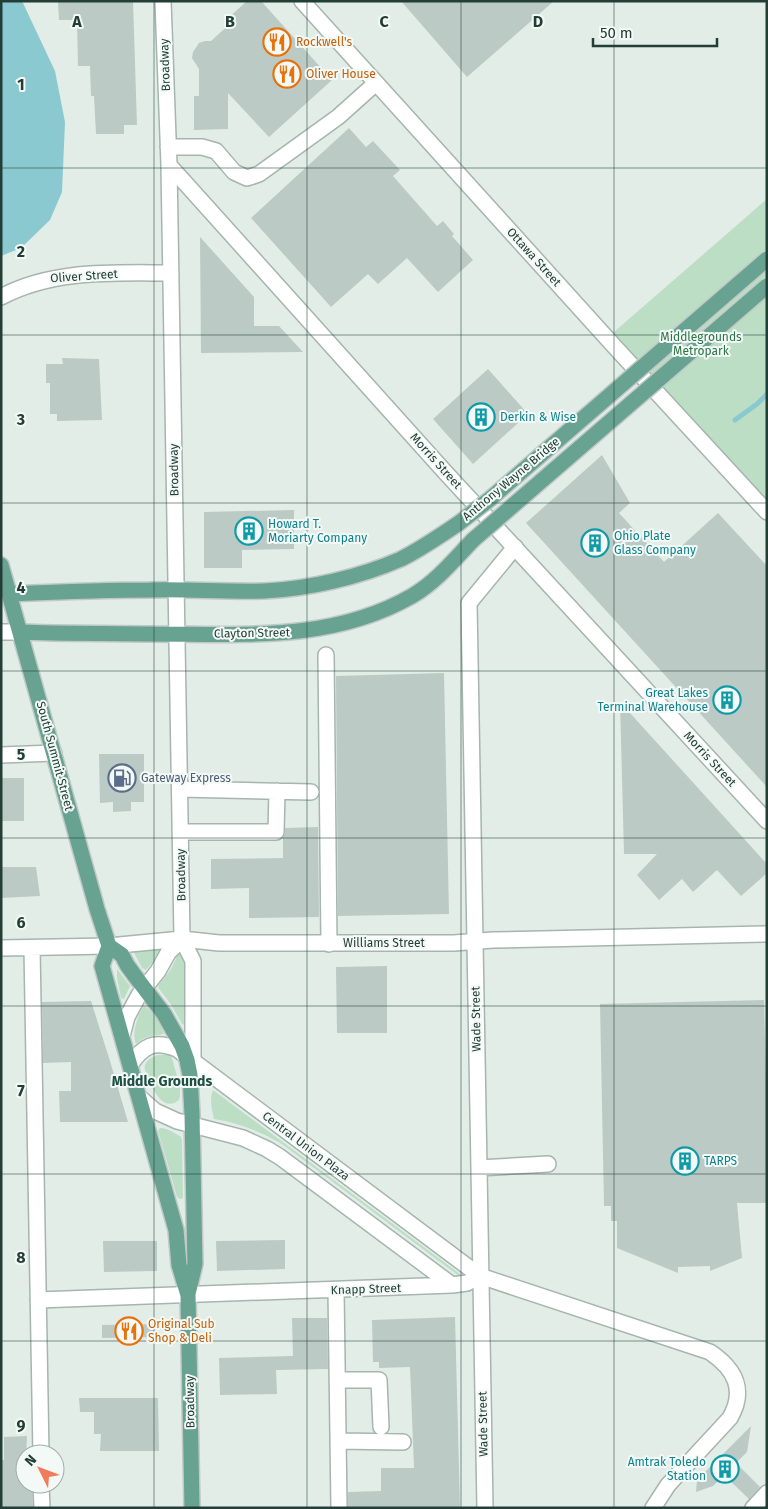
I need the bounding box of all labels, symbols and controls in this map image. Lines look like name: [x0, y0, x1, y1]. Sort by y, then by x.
text: A: [71, 12, 82, 31]
text: B: [225, 12, 235, 31]
text: C: [379, 12, 389, 31]
text: D: [533, 12, 543, 31]
scale bar: [593, 15, 717, 47]
text: 50 m: [600, 24, 633, 42]
restaurant icon: Rockwell's: [262, 27, 292, 57]
place label: Rockwell's: [296, 35, 352, 49]
street label: Broadway: [157, 38, 173, 92]
restaurant icon: Oliver House: [272, 59, 302, 89]
place label: Oliver House: [306, 67, 376, 81]
text: 1: [17, 75, 25, 94]
street label: Ottawa Street: [504, 225, 564, 290]
text: 2: [17, 242, 25, 261]
street label: Oliver Street: [50, 267, 119, 285]
park label: Middlegrounds Metropark: [660, 330, 742, 358]
building icon: Derkin & Wise: [466, 402, 496, 432]
text: 3: [16, 410, 25, 429]
place label: Derkin & Wise: [500, 410, 576, 424]
street label: Morris Street: [407, 430, 465, 492]
street label: Anthony Wayne Bridge: [460, 434, 562, 524]
street label: Broadway: [167, 443, 181, 497]
building icon: Howard T. Moriarty Company: [234, 516, 264, 546]
place label: Howard T. Moriarty Company: [268, 517, 367, 545]
building icon: Ohio Plate Glass Company: [580, 528, 610, 558]
place label: Ohio Plate Glass Company: [614, 529, 696, 557]
text: 4: [16, 578, 26, 597]
street label: Clayton Street: [214, 625, 291, 641]
building icon: Great Lakes Terminal Warehouse: [712, 685, 742, 715]
place label: Great Lakes Terminal Warehouse: [597, 686, 708, 714]
street label: South Summit Street: [34, 700, 77, 813]
street label: Morris Street: [681, 729, 740, 790]
text: 5: [17, 745, 26, 764]
fuel station icon: Gateway Express: [107, 763, 137, 793]
place label: Gateway Express: [141, 771, 231, 785]
street label: Broadway: [174, 848, 188, 902]
text: 6: [16, 913, 26, 932]
street label: Williams Street: [343, 936, 426, 950]
street label: Wade Street: [468, 985, 484, 1052]
district label: Middle Grounds: [112, 1073, 212, 1090]
text: 7: [17, 1081, 25, 1100]
street label: Central Union Plaza: [260, 1109, 352, 1183]
building icon: TARPS: [670, 1146, 700, 1176]
place label: TARPS: [704, 1154, 737, 1168]
text: 8: [16, 1248, 26, 1267]
street label: Knapp Street: [330, 1281, 402, 1297]
restaurant icon: Original Sub Shop & Deli: [114, 1316, 144, 1346]
place label: Original Sub Shop & Deli: [148, 1317, 215, 1345]
street label: Broadway: [183, 1375, 197, 1429]
street label: Wade Street: [475, 1390, 491, 1457]
text: 9: [17, 1416, 26, 1435]
north arrow: [15, 1444, 65, 1494]
text: N: [21, 1451, 40, 1470]
building icon: Amtrak Toledo Station: [710, 1454, 740, 1484]
place label: Amtrak Toledo Station: [628, 1455, 706, 1483]

